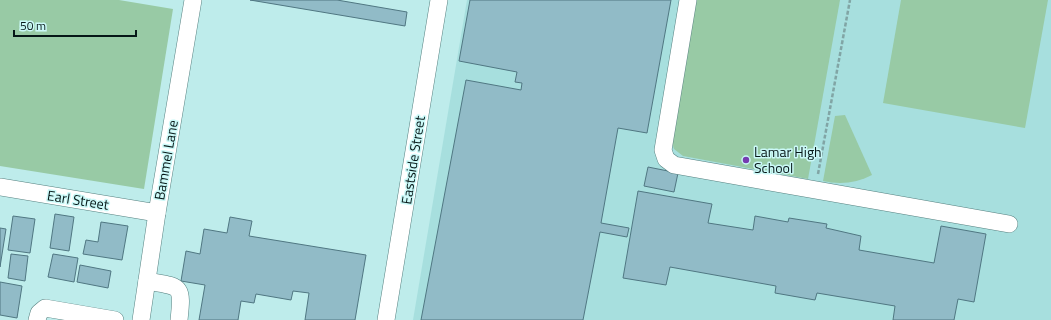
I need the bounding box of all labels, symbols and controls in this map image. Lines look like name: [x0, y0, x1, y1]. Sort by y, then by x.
scale bar: [14, 12, 136, 38]
text: 50 m: [20, 16, 46, 35]
street label: Eastside Street: [395, 114, 430, 206]
street label: Bammel Lane: [148, 118, 183, 201]
place label: Lamar High School: [754, 141, 822, 178]
marker: Lamar High School: [741, 155, 751, 165]
street label: Earl Street: [46, 184, 110, 215]

